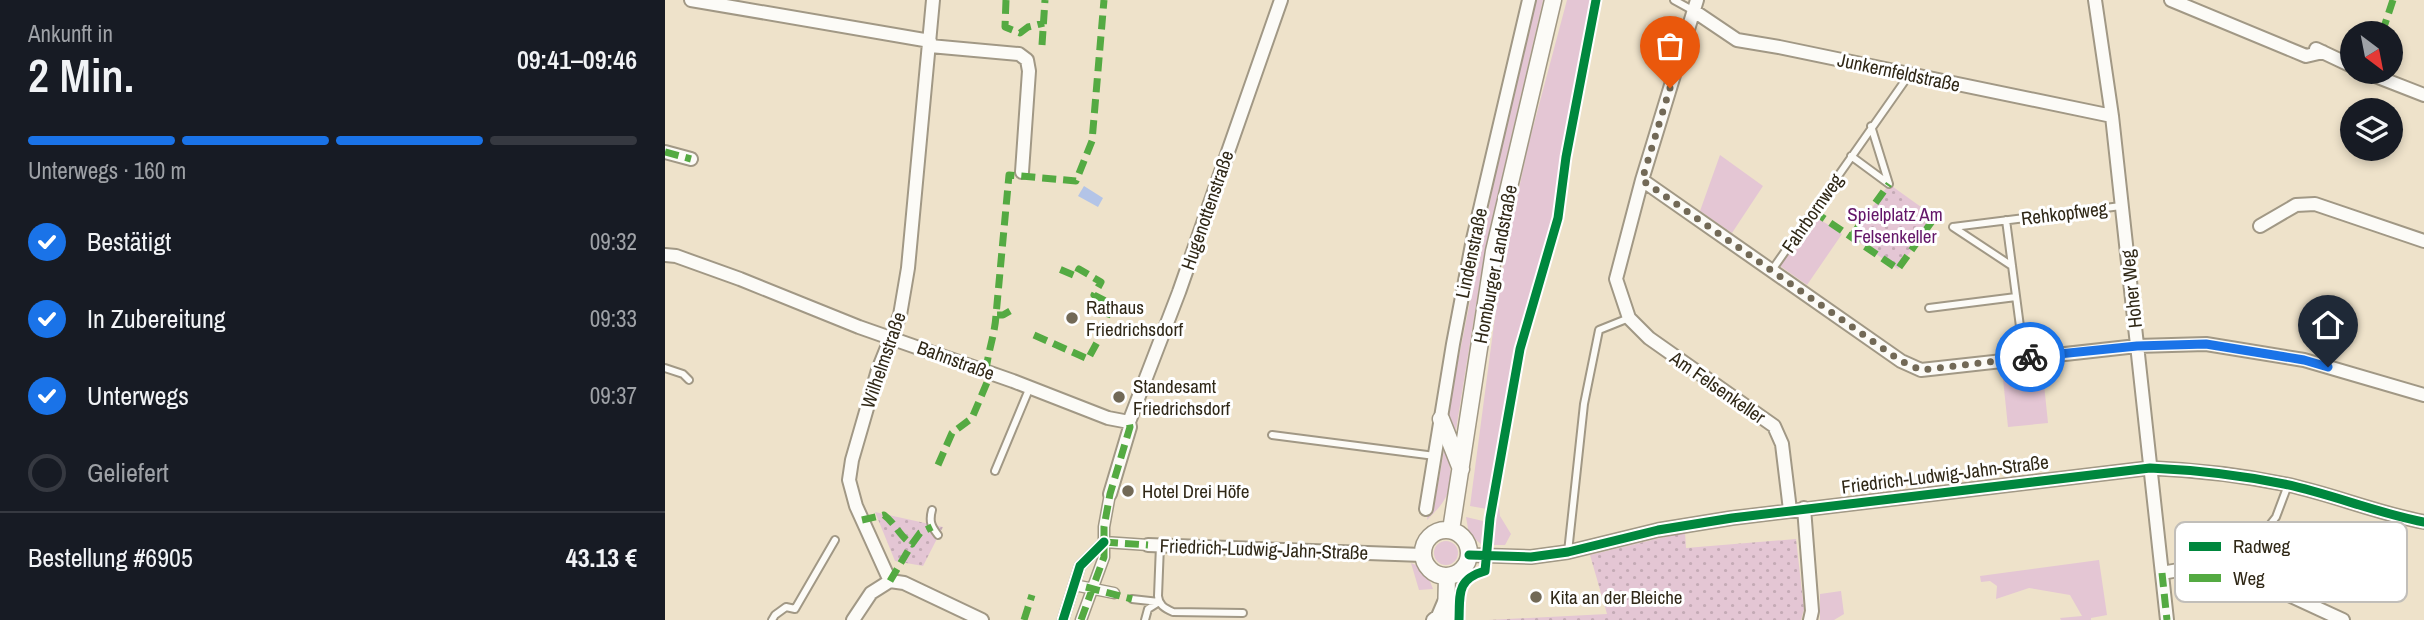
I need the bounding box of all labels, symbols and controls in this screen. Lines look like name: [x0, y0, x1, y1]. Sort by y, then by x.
pin: [1640, 16, 1700, 88]
text: Ankunft in: [28, 18, 113, 49]
north arrow: [2340, 21, 2403, 84]
map controls: [2340, 21, 2403, 161]
icon: bag: [1651, 27, 1689, 65]
text: 09:41–09:46: [517, 42, 637, 77]
text: 2 Min.: [28, 44, 134, 106]
street label: Junkernfeldstraße: [1835, 46, 1963, 98]
button: layers: [2340, 98, 2403, 161]
street label: Hugenottenstraße: [1174, 147, 1240, 273]
text: Unterwegs · 160 m: [28, 155, 186, 186]
street label: Fahrbornweg: [1775, 168, 1849, 258]
street label: Homburger Landstraße: [1467, 182, 1523, 346]
street label: Rehkopfweg: [2019, 195, 2109, 231]
park label: Spielplatz Am Felsenkeller: [1847, 201, 1943, 249]
street label: Lindenstraße: [1449, 205, 1493, 301]
icon: check: [28, 223, 66, 261]
text: Bestätigt: [87, 224, 171, 259]
text: 09:32: [590, 226, 637, 257]
street label: Hoher Weg: [2114, 248, 2148, 329]
place label: Rathaus Friedrichsdorf: [1086, 294, 1184, 342]
pin: [2298, 295, 2358, 367]
icon: check: [28, 300, 66, 338]
text: In Zubereitung: [87, 301, 226, 336]
text: 09:33: [590, 303, 637, 334]
icon: home: [2309, 306, 2347, 344]
street label: Wilhelmstraße: [854, 308, 912, 412]
marker: Rathaus Friedrichsdorf: [1064, 310, 1080, 326]
courier: [1995, 322, 2065, 392]
street label: Bahnstraße: [914, 334, 998, 386]
icon: bike: [2011, 338, 2049, 376]
street label: Am Felsenkeller: [1664, 344, 1772, 430]
place label: Standesamt Friedrichsdorf: [1133, 373, 1231, 421]
icon: check: [28, 377, 66, 415]
text: Unterwegs: [87, 378, 189, 413]
text: 09:37: [590, 380, 637, 411]
marker: Standesamt Friedrichsdorf: [1111, 389, 1127, 405]
street label: Friedrich-Ludwig-Jahn-Straße: [1840, 448, 2050, 500]
text: Geliefert: [87, 455, 169, 490]
place label: Hotel Drei Höfe: [1142, 478, 1249, 504]
marker: Hotel Drei Höfe: [1120, 483, 1136, 499]
legend: [2175, 522, 2407, 602]
street label: Friedrich-Ludwig-Jahn-Straße: [1159, 532, 1369, 566]
text: Radweg: [2233, 533, 2290, 559]
text: Bestellung #6905: [28, 540, 193, 575]
text: 43.13 €: [566, 540, 637, 575]
text: Weg: [2233, 565, 2265, 591]
place label: Kita an der Bleiche: [1550, 584, 1683, 610]
marker: Kita an der Bleiche: [1528, 589, 1544, 605]

